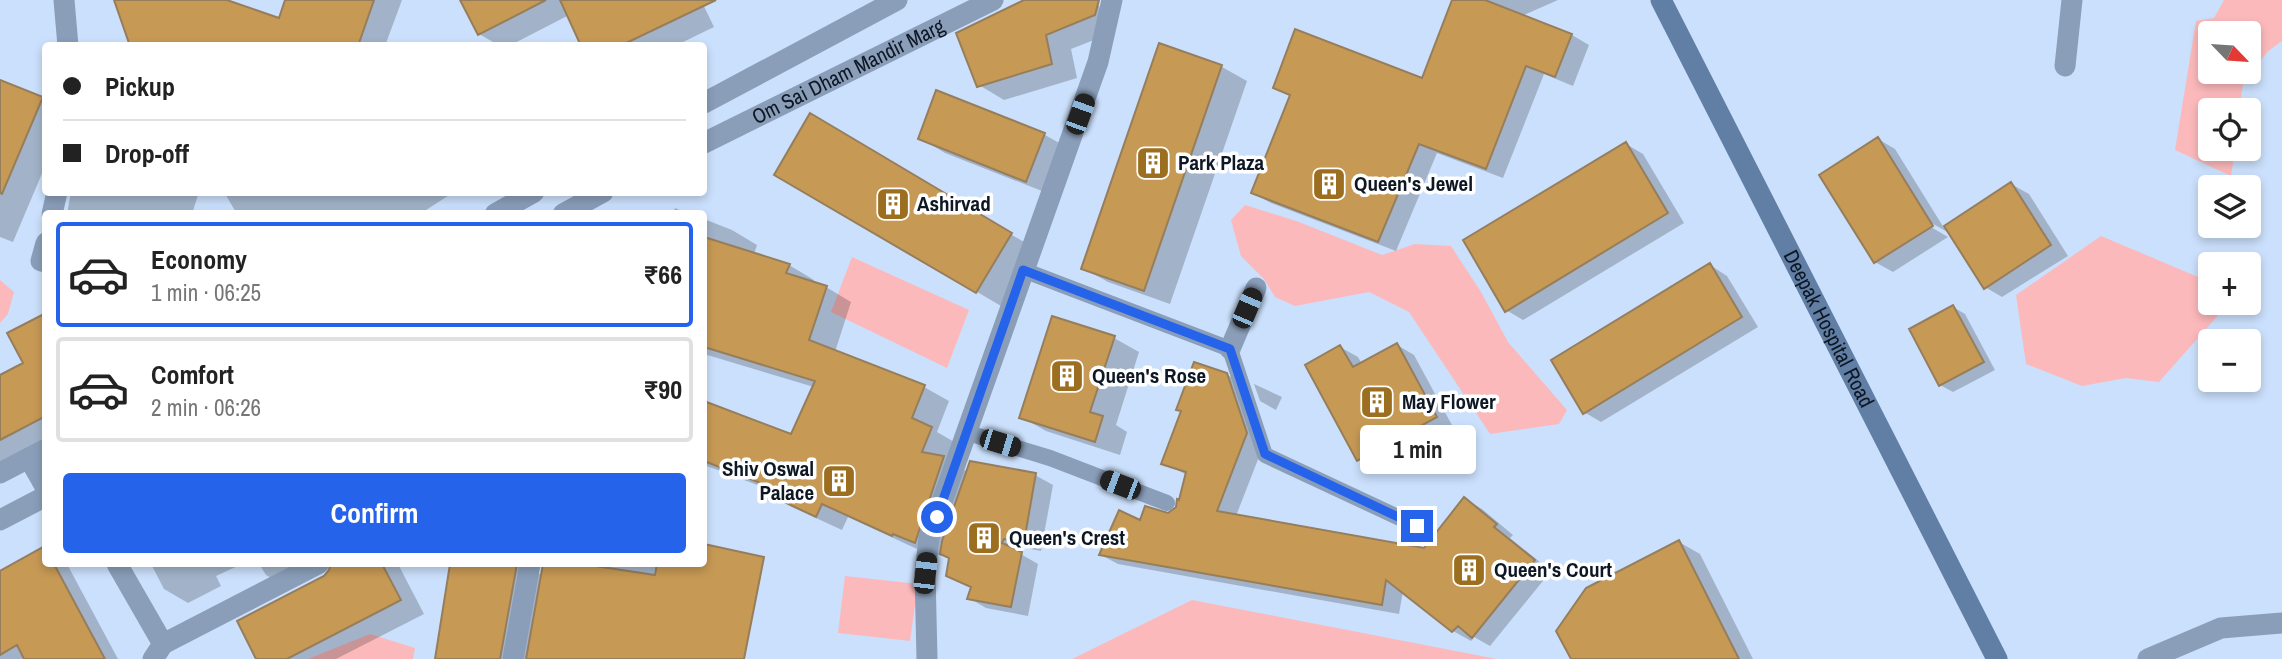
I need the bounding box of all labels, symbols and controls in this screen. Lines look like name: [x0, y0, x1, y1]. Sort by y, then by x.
street label: Om Sai Dham Mandir Marg: [747, 11, 950, 131]
north arrow: [2198, 21, 2261, 84]
map controls: [2198, 21, 2261, 392]
text: Pickup: [105, 69, 175, 104]
car: [1063, 91, 1098, 137]
button: locate: [2198, 98, 2261, 161]
text: Drop-off: [105, 136, 189, 171]
building icon: Park Plaza: [1134, 144, 1172, 182]
place label: Park Plaza: [1178, 148, 1265, 177]
building icon: Queen's Jewel: [1310, 165, 1348, 203]
place label: Queen's Jewel: [1354, 169, 1473, 198]
button: layers: [2198, 175, 2261, 238]
building icon: Ashirvad: [874, 185, 912, 223]
place label: Ashirvad: [917, 189, 991, 218]
text: Economy: [151, 242, 247, 277]
icon: car: [67, 243, 130, 306]
street label: Deepak Hospital Road: [1777, 245, 1881, 412]
button: +: [2198, 252, 2261, 315]
text: ₹66: [643, 257, 682, 292]
text: 1 min · 06:25: [151, 277, 261, 308]
car: [1230, 285, 1265, 331]
button: −: [2198, 329, 2261, 392]
text: Comfort: [151, 357, 234, 392]
building icon: Queen's Rose: [1048, 357, 1086, 395]
icon: car: [67, 358, 130, 421]
place label: Queen's Rose: [1092, 361, 1206, 390]
text: ₹90: [643, 372, 682, 407]
building icon: May Flower: [1358, 383, 1396, 421]
place label: May Flower: [1402, 387, 1496, 416]
text: 2 min · 06:26: [151, 392, 261, 423]
callout: 1 min: [1359, 424, 1475, 474]
car: [977, 427, 1024, 459]
text: 1 min: [1393, 434, 1443, 465]
place label: Shiv Oswal Palace: [722, 454, 814, 507]
building icon: Shiv Oswal Palace: [820, 462, 858, 500]
car: [1097, 468, 1144, 502]
button: Confirm: [63, 473, 686, 553]
route start: [921, 501, 953, 533]
route end: [1401, 510, 1433, 542]
building icon: Queen's Crest: [965, 519, 1003, 557]
place label: Queen's Crest: [1009, 523, 1125, 552]
car: [913, 551, 938, 595]
building icon: Queen's Court: [1450, 551, 1488, 589]
place label: Queen's Court: [1494, 555, 1612, 584]

